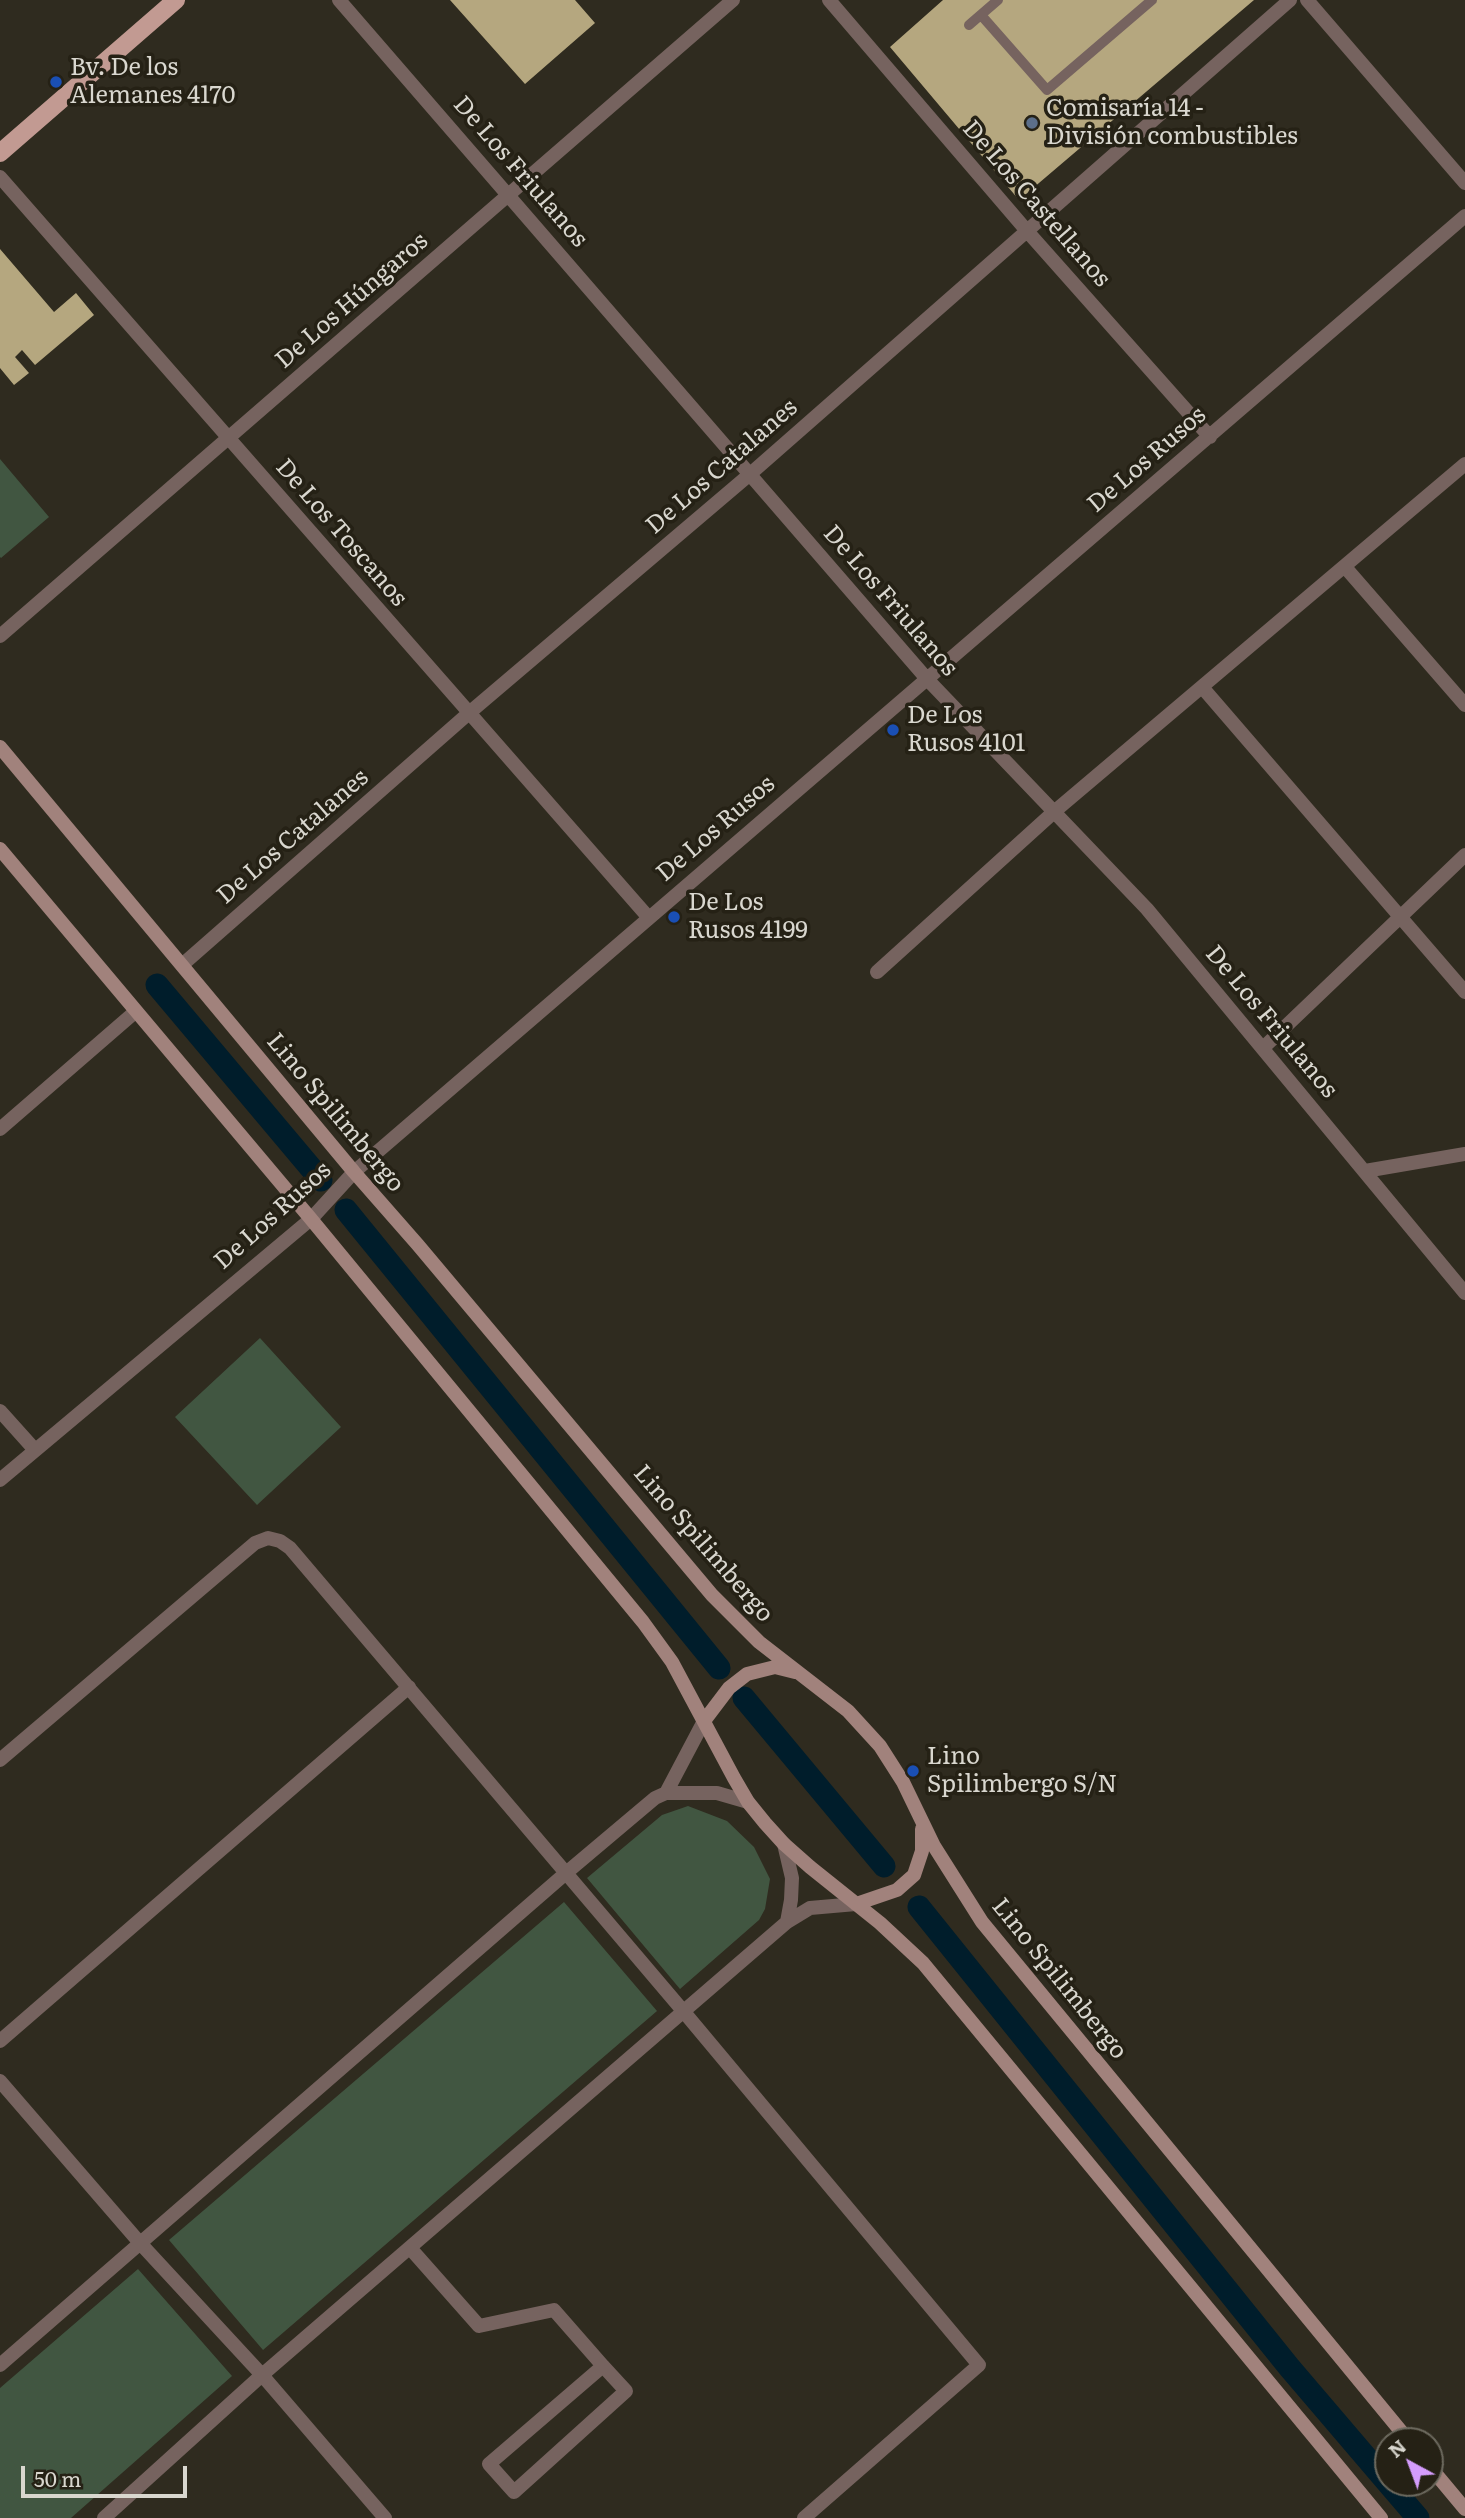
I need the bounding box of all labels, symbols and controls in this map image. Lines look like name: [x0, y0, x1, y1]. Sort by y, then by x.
place label: Bv. De los Alemanes 4170: [70, 54, 235, 110]
marker: Bv. De los Alemanes 4170: [48, 74, 64, 90]
street label: De Los Friulanos: [447, 91, 593, 253]
place label: Comisaría 14 - División combustibles: [1046, 95, 1298, 151]
street label: De Los Castellanos: [956, 115, 1116, 293]
marker: Comisaría 14 - División combustibles: [1024, 115, 1040, 131]
street label: De Los Húngaros: [270, 227, 434, 375]
street label: De Los Catalanes: [641, 394, 803, 540]
street label: De Los Rusos: [1082, 401, 1212, 519]
street label: De Los Toscanos: [269, 453, 413, 613]
street label: De Los Friulanos: [817, 520, 963, 682]
place label: De Los Rusos 4101: [907, 702, 1025, 758]
marker: De Los Rusos 4101: [885, 722, 901, 738]
street label: De Los Catalanes: [212, 764, 374, 910]
street label: De Los Rusos: [651, 770, 781, 888]
place label: De Los Rusos 4199: [688, 889, 808, 945]
marker: De Los Rusos 4199: [666, 909, 682, 925]
street label: De Los Friulanos: [1199, 940, 1343, 1104]
street label: Lino Spilimbergo: [260, 1028, 410, 1198]
street label: De Los Rusos: [209, 1156, 337, 1276]
street label: Lino Spilimbergo: [627, 1460, 779, 1628]
place label: Lino Spilimbergo S/N: [927, 1743, 1117, 1799]
marker: Lino Spilimbergo S/N: [905, 1763, 921, 1779]
street label: Lino Spilimbergo: [985, 1893, 1133, 2065]
north arrow: [1374, 2427, 1444, 2497]
text: N: [1381, 2432, 1412, 2463]
scale bar: [24, 2452, 191, 2496]
text: 50 m: [34, 2462, 81, 2493]

